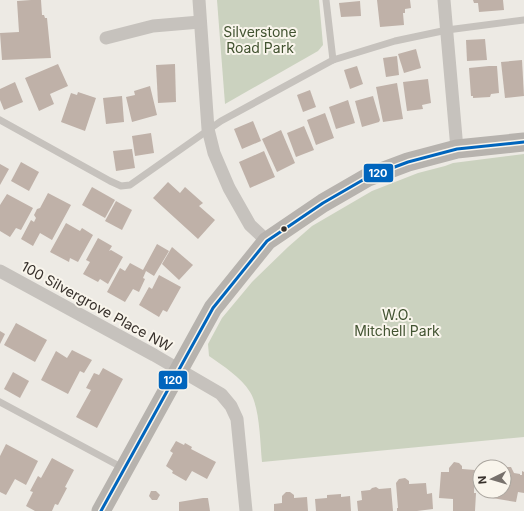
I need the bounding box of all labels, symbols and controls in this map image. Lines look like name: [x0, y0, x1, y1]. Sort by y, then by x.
park label: Silverstone Road Park: [223, 23, 297, 56]
line badge: 120: [363, 163, 394, 183]
text: 120: [368, 166, 388, 180]
unlabelled marker: [279, 224, 289, 234]
street label: 100 Silvergrove Place NW: [19, 257, 176, 355]
park label: W.O. Mitchell Park: [354, 306, 440, 339]
line badge: 120: [158, 370, 188, 390]
text: 120: [163, 373, 183, 387]
north arrow: [472, 459, 512, 499]
text: N: [475, 475, 489, 485]

